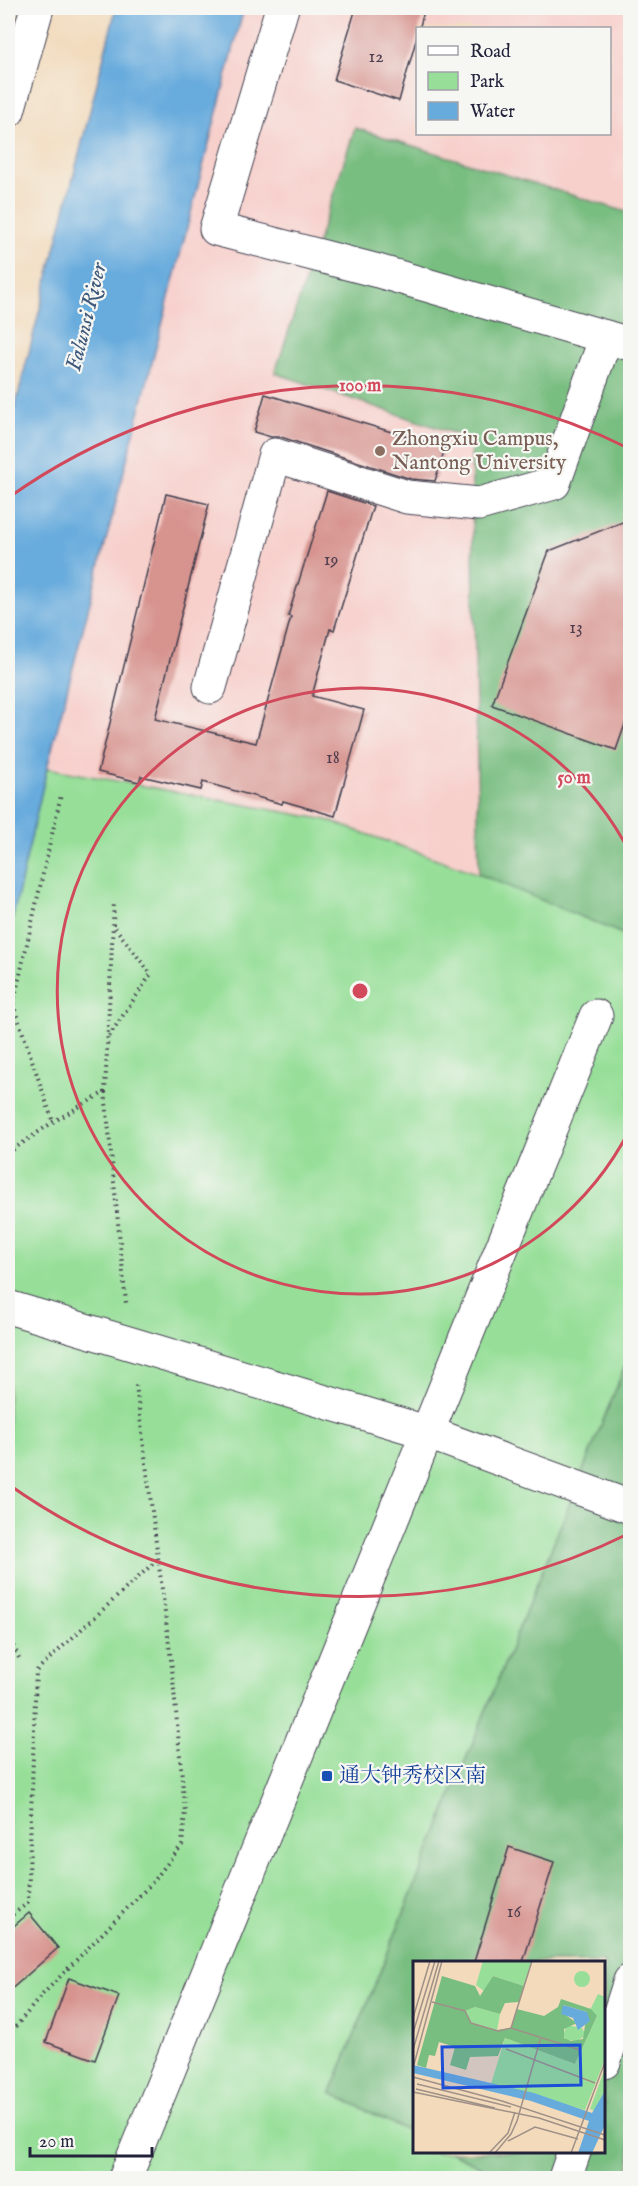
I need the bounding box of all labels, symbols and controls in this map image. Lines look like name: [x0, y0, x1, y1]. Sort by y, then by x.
legend: [416, 27, 611, 135]
text: Road: [470, 41, 511, 64]
house number: 12: [368, 46, 384, 69]
text: Park: [470, 71, 505, 94]
text: Water: [470, 101, 515, 124]
water label: Falunsi River: [60, 259, 114, 374]
text: 100 m: [339, 375, 381, 398]
place label: Zhongxiu Campus, Nantong University: [392, 426, 567, 477]
marker: Zhongxiu Campus, Nantong University: [373, 444, 387, 458]
house number: 19: [324, 549, 338, 572]
house number: 13: [569, 617, 583, 640]
house number: 18: [326, 747, 340, 770]
text: 50 m: [557, 767, 591, 790]
centre of rings: [350, 981, 370, 1001]
place label: 通大钟秀校区南: [339, 1763, 486, 1790]
marker: 通大钟秀校区南: [320, 1769, 334, 1783]
house number: 16: [507, 1901, 522, 1924]
inset map: [413, 1961, 605, 2153]
scale bar: [30, 2120, 152, 2158]
text: 20 m: [39, 2131, 74, 2154]

